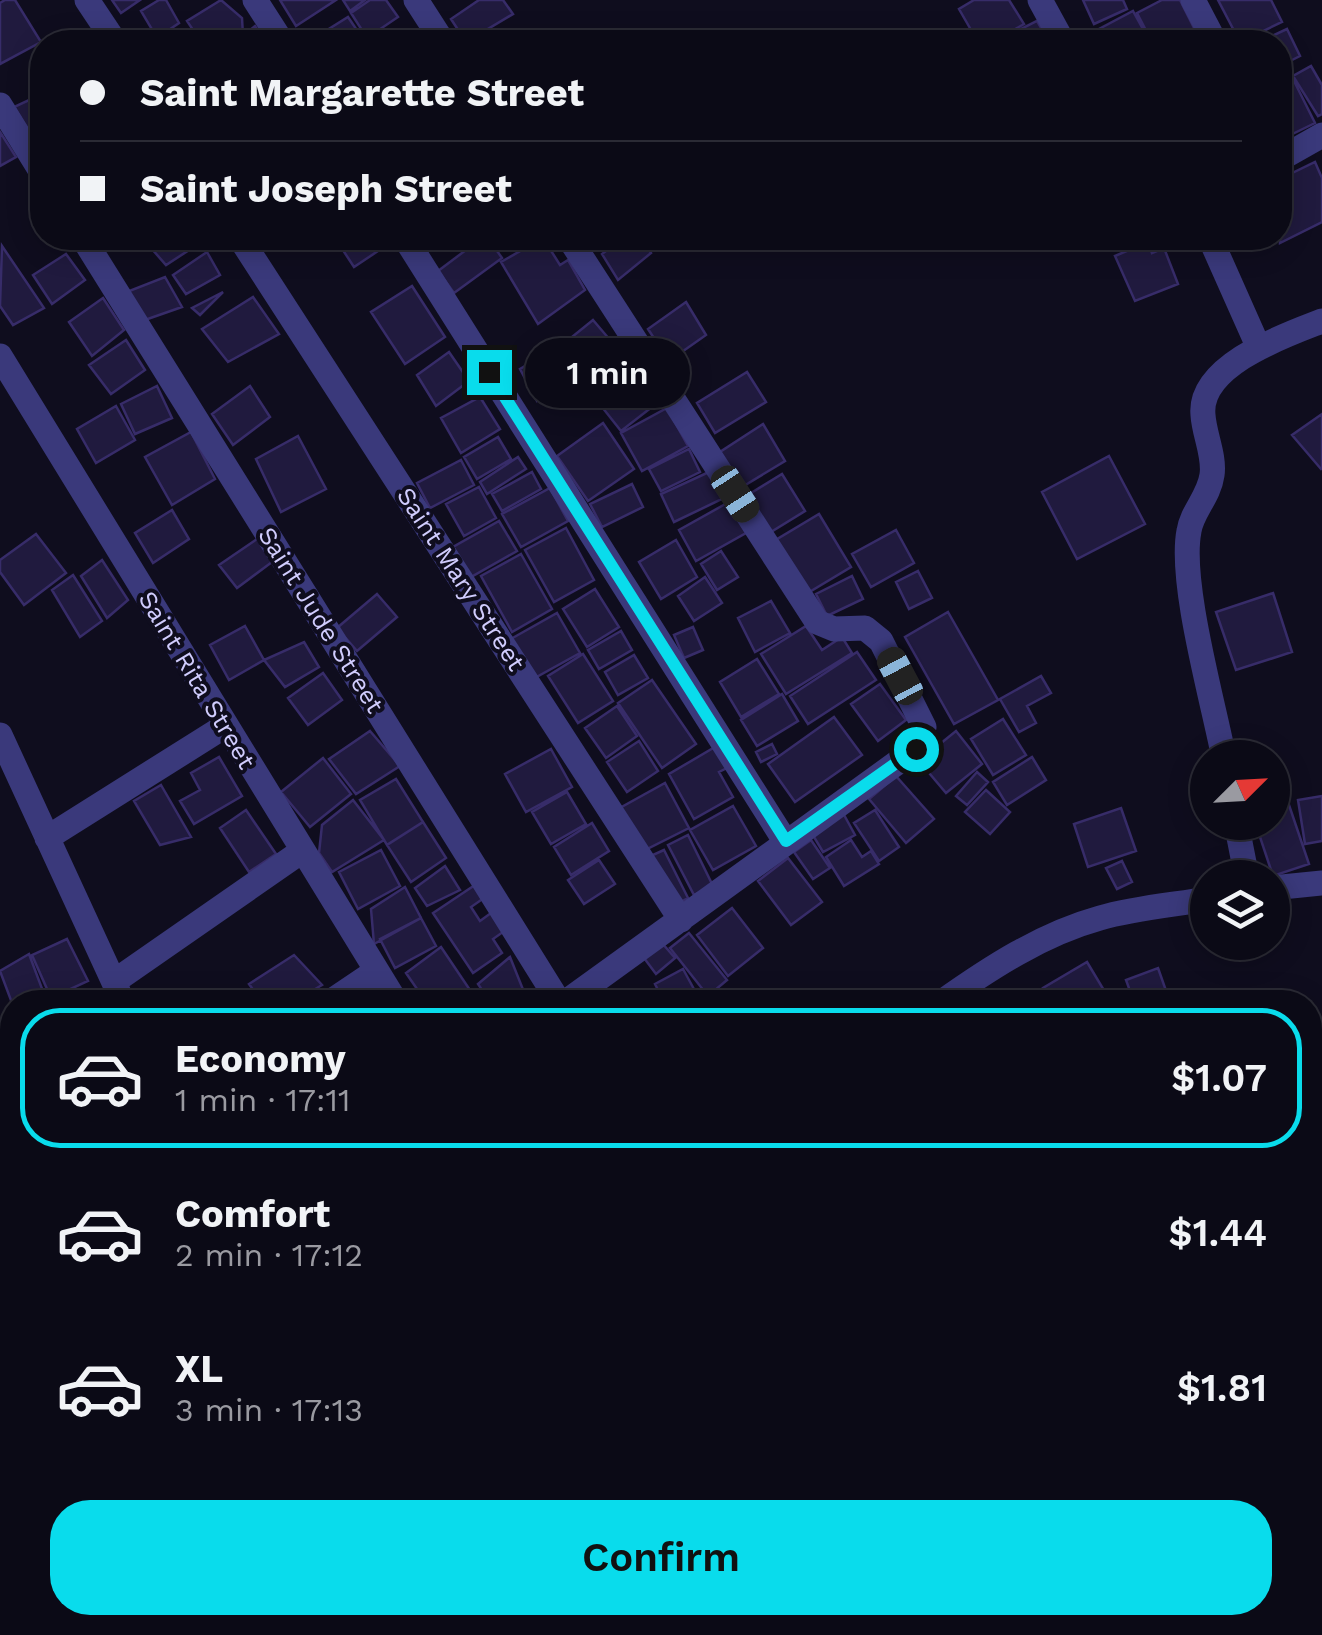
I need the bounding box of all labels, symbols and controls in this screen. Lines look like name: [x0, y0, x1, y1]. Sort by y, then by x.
text: Saint Margarette Street: [140, 71, 584, 115]
text: Saint Joseph Street: [140, 167, 512, 211]
callout: 1 min: [524, 337, 689, 407]
route end: [467, 350, 512, 395]
text: 1 min: [566, 354, 649, 392]
car: [706, 461, 764, 527]
street label: Saint Mary Street: [391, 482, 531, 676]
street label: Saint Jude Street: [252, 522, 390, 719]
street label: Saint Rita Street: [133, 586, 262, 774]
car: [873, 642, 927, 710]
route start: [894, 727, 939, 772]
north arrow: [1190, 740, 1290, 840]
map controls: [1190, 740, 1290, 960]
button: layers: [1190, 860, 1290, 960]
icon: car: [55, 1033, 145, 1123]
text: Economy: [175, 1037, 346, 1081]
text: $1.07: [1171, 1056, 1267, 1100]
text: 1 min · 17:11: [175, 1081, 351, 1119]
icon: car: [55, 1188, 145, 1278]
text: Comfort: [175, 1192, 330, 1236]
text: $1.44: [1169, 1211, 1267, 1255]
text: 2 min · 17:12: [175, 1236, 363, 1274]
icon: car: [55, 1343, 145, 1433]
text: XL: [175, 1347, 223, 1391]
text: $1.81: [1177, 1366, 1267, 1410]
text: 3 min · 17:13: [175, 1391, 363, 1429]
button: Confirm: [50, 1500, 1272, 1615]

